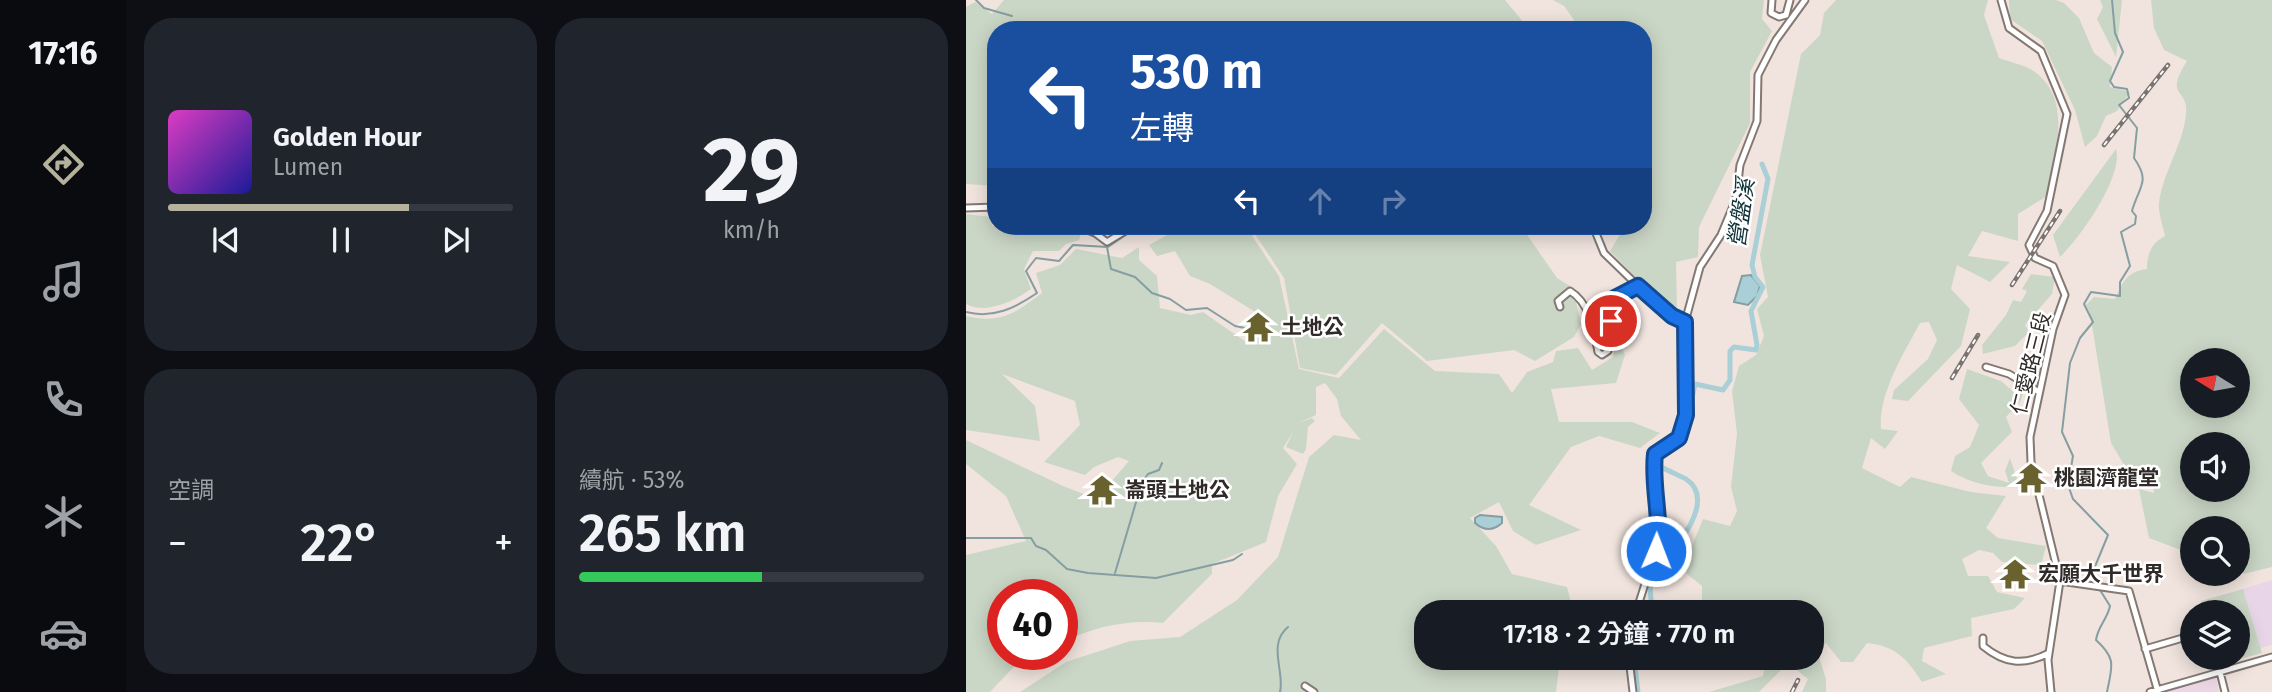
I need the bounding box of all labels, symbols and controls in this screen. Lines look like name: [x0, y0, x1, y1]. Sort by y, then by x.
text: 17:16: [28, 34, 98, 72]
text: 530 m: [1130, 42, 1263, 101]
icon: left: [1015, 49, 1106, 140]
text: 左轉: [1130, 109, 1194, 147]
text: 29: [703, 116, 800, 225]
text: Golden Hour: [273, 122, 421, 153]
icon: directions: [39, 140, 88, 189]
text: Lumen: [273, 153, 343, 181]
water label: 營盤溪: [1722, 174, 1760, 249]
icon: left: [1228, 182, 1266, 220]
icon: ahead: [1301, 182, 1339, 220]
icon: right: [1374, 182, 1412, 220]
text: km/h: [723, 216, 780, 244]
icon: previous: [207, 221, 245, 259]
icon: pause: [322, 221, 360, 259]
icon: next: [437, 221, 475, 259]
icon: music: [39, 257, 88, 306]
pin: [1581, 291, 1641, 351]
icon: arrive: [1592, 302, 1630, 340]
street label: 仁愛路三段: [2006, 309, 2056, 417]
temple icon: 土地公: [1241, 310, 1275, 344]
place label: 土地公: [1281, 314, 1344, 340]
north arrow: [2180, 348, 2250, 418]
map controls: [2180, 348, 2250, 670]
icon: phone: [39, 375, 88, 424]
button: sound: [2180, 432, 2250, 502]
temple icon: 桃園濟龍堂: [2014, 461, 2048, 495]
place label: 桃園濟龍堂: [2054, 465, 2159, 491]
text: 續航 · 53%: [579, 466, 685, 494]
temple icon: 崙頭土地公: [1085, 473, 1119, 507]
text: 空調: [168, 476, 214, 504]
place label: 崙頭土地公: [1125, 477, 1230, 503]
icon: climate: [39, 492, 88, 541]
text: 265 km: [579, 502, 747, 565]
text: 22°: [300, 512, 381, 575]
position arrow: [1619, 514, 1693, 588]
button: search: [2180, 516, 2250, 586]
text: −: [168, 520, 187, 566]
text: +: [494, 520, 513, 566]
temple icon: 宏願大千世界: [1998, 557, 2032, 591]
place label: 宏願大千世界: [2038, 561, 2164, 587]
speed limit sign: 40: [987, 579, 1078, 670]
button: layers: [2180, 600, 2250, 670]
icon: car: [39, 609, 88, 658]
text: 17:18 · 2 分鐘 · 770 m: [1503, 619, 1735, 650]

